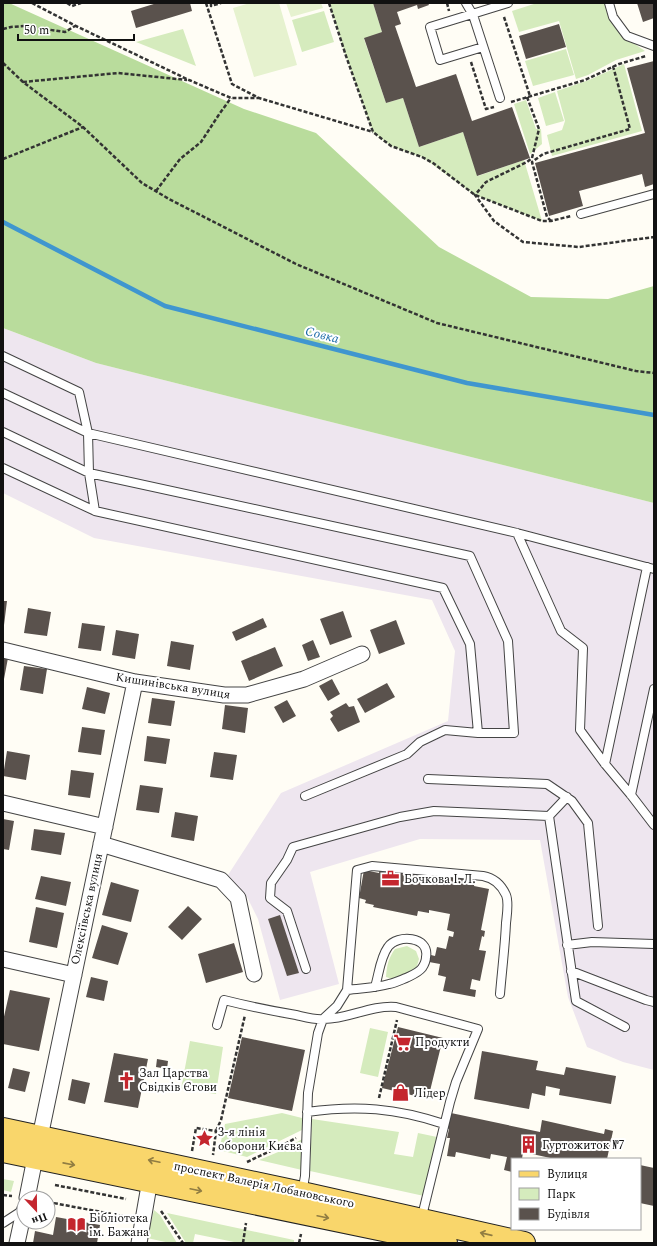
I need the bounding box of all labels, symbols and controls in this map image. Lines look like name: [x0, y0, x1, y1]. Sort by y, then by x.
scale bar: [18, 16, 134, 42]
text: 50 m: [24, 21, 49, 40]
water label: Совка: [303, 321, 341, 349]
street label: Кишинівська вулиця: [114, 668, 232, 704]
street label: Олексіївська вулиця: [66, 851, 108, 967]
office icon: Бочкова І. Л.: [381, 869, 401, 889]
place label: Бочкова І. Л.: [404, 870, 476, 889]
supermarket icon: Продукти: [392, 1032, 412, 1052]
place label: Продукти: [415, 1033, 470, 1052]
place label: Зал Царства Свідків Єгови: [139, 1064, 217, 1097]
church icon: Зал Царства Свідків Єгови: [116, 1070, 136, 1090]
shop icon: Лідер: [391, 1083, 411, 1103]
place label: Лідер: [414, 1084, 446, 1103]
place label: 3-я лінія оборони Києва: [218, 1123, 302, 1156]
place icon: 3-я лінія оборони Києва: [195, 1129, 215, 1149]
building icon: Гуртожиток №7: [519, 1135, 539, 1155]
place label: Гуртожиток №7: [542, 1136, 624, 1155]
one-way arrow: [147, 1157, 160, 1165]
street label: проспект Валерія Лобановського: [172, 1157, 356, 1213]
legend: [511, 1158, 641, 1230]
one-way arrow: [62, 1161, 75, 1169]
text: Вулиця: [547, 1165, 588, 1184]
text: Парк: [547, 1185, 576, 1204]
one-way arrow: [189, 1187, 202, 1195]
north arrow: [16, 1190, 56, 1230]
text: Будівля: [547, 1205, 590, 1224]
text: Пн: [29, 1208, 50, 1230]
place label: Бібліотека ім. Бажана: [89, 1209, 149, 1242]
one-way arrow: [316, 1214, 329, 1222]
library icon: Бібліотека ім. Бажана: [66, 1215, 86, 1235]
one-way arrow: [479, 1230, 492, 1238]

